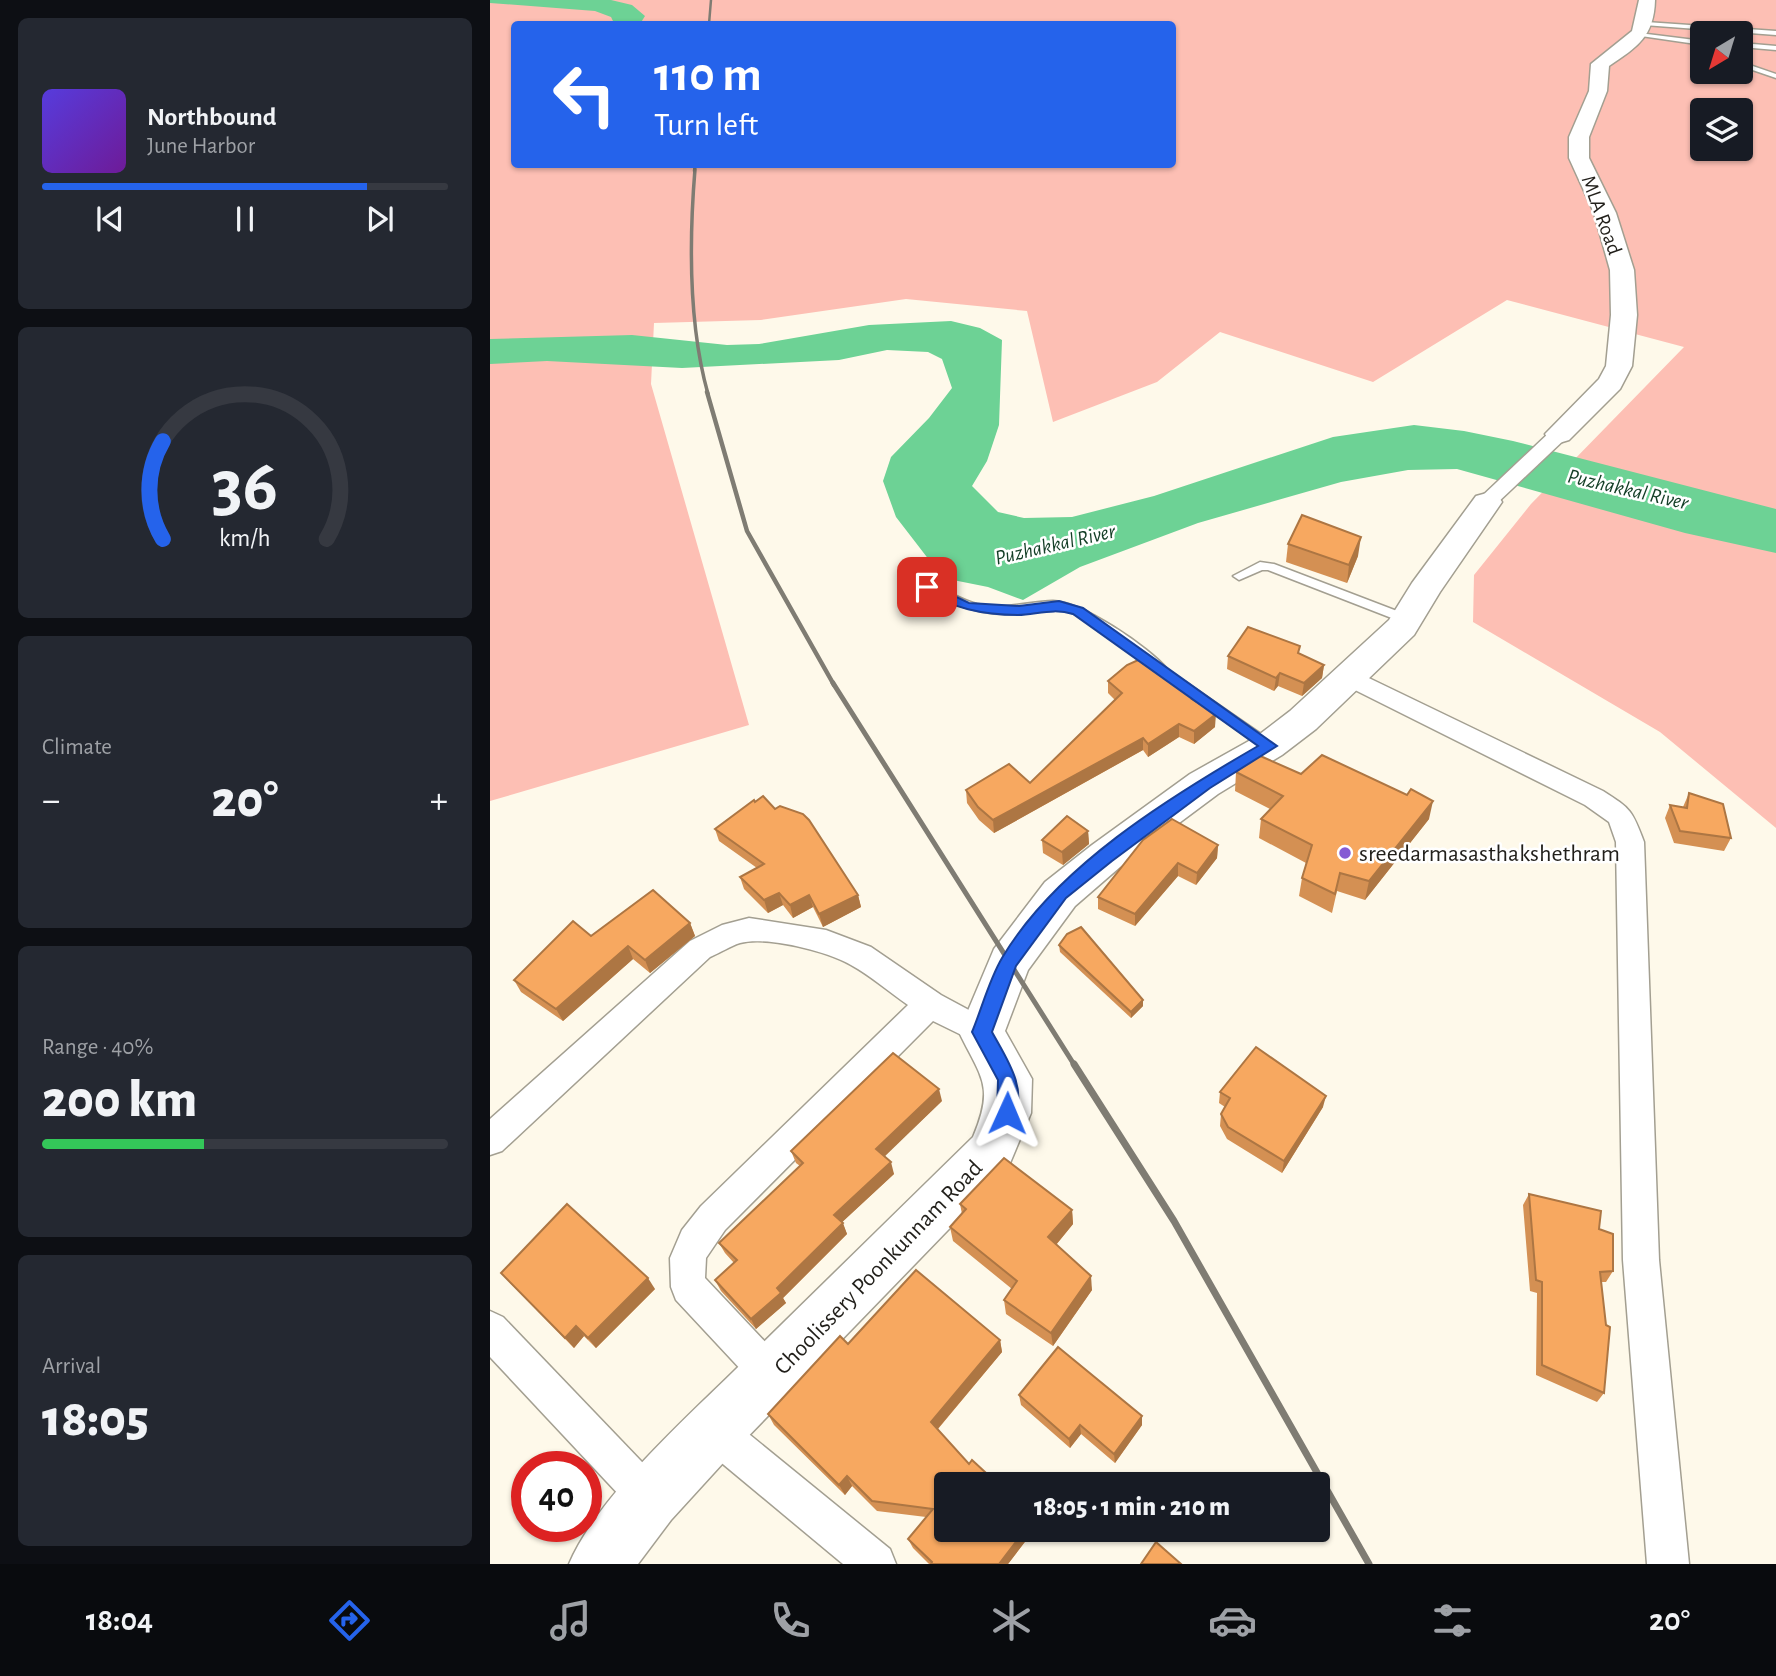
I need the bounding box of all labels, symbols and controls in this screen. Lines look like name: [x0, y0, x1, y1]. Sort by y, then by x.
north arrow: [1690, 21, 1754, 84]
map controls: [1690, 21, 1753, 161]
icon: left: [539, 49, 630, 140]
text: 110 m: [654, 51, 762, 100]
button: layers: [1690, 98, 1753, 161]
text: Northbound: [147, 104, 276, 130]
text: Turn left: [654, 109, 758, 141]
text: June Harbor: [147, 135, 255, 158]
street label: MLA Road: [1578, 173, 1626, 258]
icon: previous: [91, 200, 129, 238]
icon: pause: [226, 200, 264, 238]
icon: next: [361, 200, 399, 238]
text: 36: [212, 451, 278, 524]
water label: Puzhakkal River: [1566, 465, 1691, 514]
water label: Puzhakkal River: [993, 520, 1119, 569]
text: km/h: [219, 526, 271, 551]
pin: [897, 557, 957, 617]
icon: arrive: [908, 568, 946, 606]
text: Climate: [42, 736, 112, 759]
text: 20°: [211, 774, 279, 826]
text: −: [42, 782, 60, 820]
text: +: [430, 782, 448, 820]
place label: sreedarmasasthakshethram: [1359, 842, 1620, 866]
marker: sreedarmasasthakshethram: [1337, 845, 1353, 861]
text: Range · 40%: [42, 1036, 153, 1059]
text: 200 km: [42, 1074, 197, 1126]
position arrow: [970, 1076, 1044, 1150]
street label: Choolissery Poonkunnam Road: [770, 1156, 987, 1380]
text: Arrival: [42, 1355, 101, 1378]
text: 18:05: [42, 1393, 149, 1445]
speed limit sign: 40: [511, 1451, 602, 1542]
text: 18:05 · 1 min · 210 m: [1034, 1494, 1230, 1520]
icon: directions: [325, 1596, 374, 1645]
icon: music: [546, 1596, 595, 1645]
icon: phone: [766, 1596, 815, 1645]
icon: climate: [987, 1596, 1036, 1645]
icon: car: [1208, 1596, 1257, 1645]
icon: filters: [1428, 1596, 1477, 1645]
text: 18:04: [86, 1604, 153, 1636]
text: 20°: [1649, 1604, 1690, 1636]

